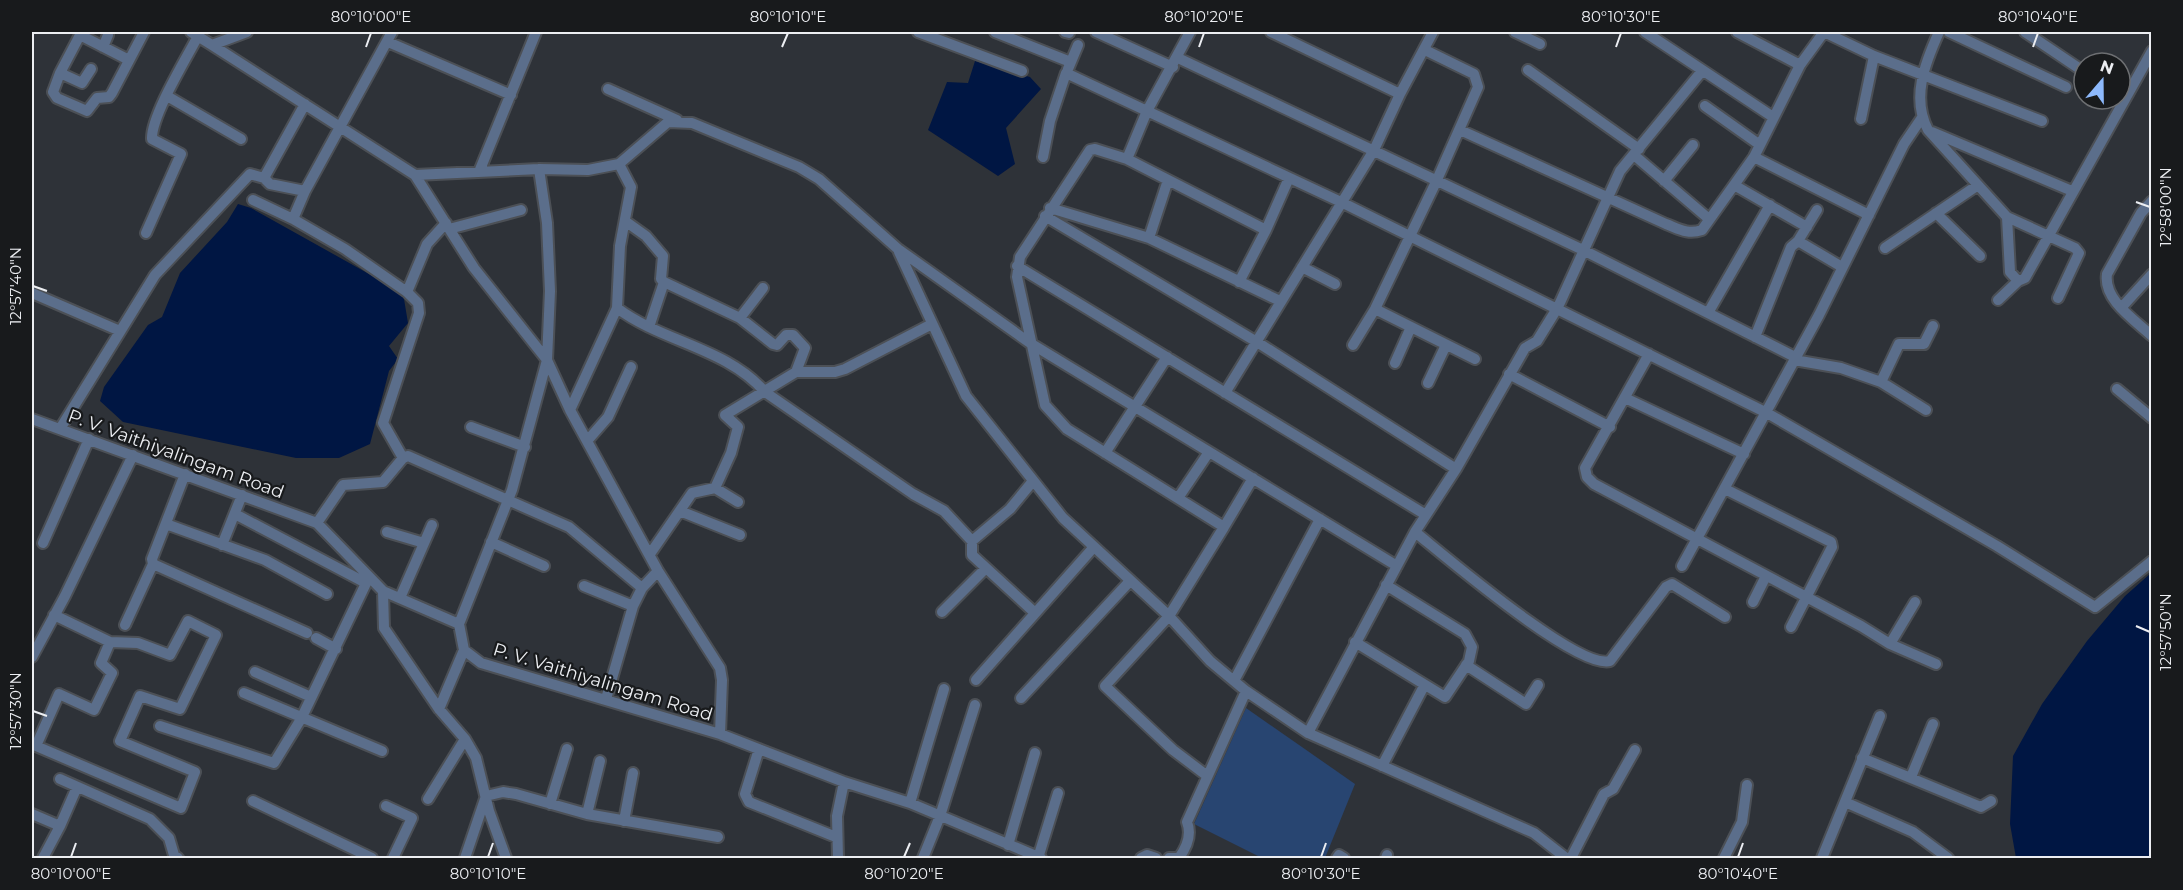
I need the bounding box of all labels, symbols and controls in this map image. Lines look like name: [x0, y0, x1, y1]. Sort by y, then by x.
text: 80°10'00"E: [331, 7, 411, 26]
text: 80°10'10"E: [750, 7, 826, 26]
text: 80°10'20"E: [1164, 7, 1244, 26]
text: 80°10'30"E: [1581, 7, 1661, 26]
text: 80°10'40"E: [1998, 7, 2078, 26]
north arrow: [2072, 51, 2132, 111]
text: N: [2098, 56, 2116, 79]
text: 12°58'00"N: [2156, 167, 2175, 247]
text: 12°57'40"N: [6, 247, 25, 325]
street label: P. V. Vaithiyalingam Road: [65, 405, 287, 503]
text: 12°57'50"N: [2156, 593, 2175, 671]
street label: P. V. Vaithiyalingam Road: [491, 638, 715, 726]
text: 12°57'30"N: [6, 672, 25, 750]
text: 80°10'00"E: [31, 864, 111, 883]
text: 80°10'10"E: [450, 864, 526, 883]
text: 80°10'20"E: [864, 864, 944, 883]
text: 80°10'30"E: [1281, 864, 1361, 883]
text: 80°10'40"E: [1698, 864, 1778, 883]

